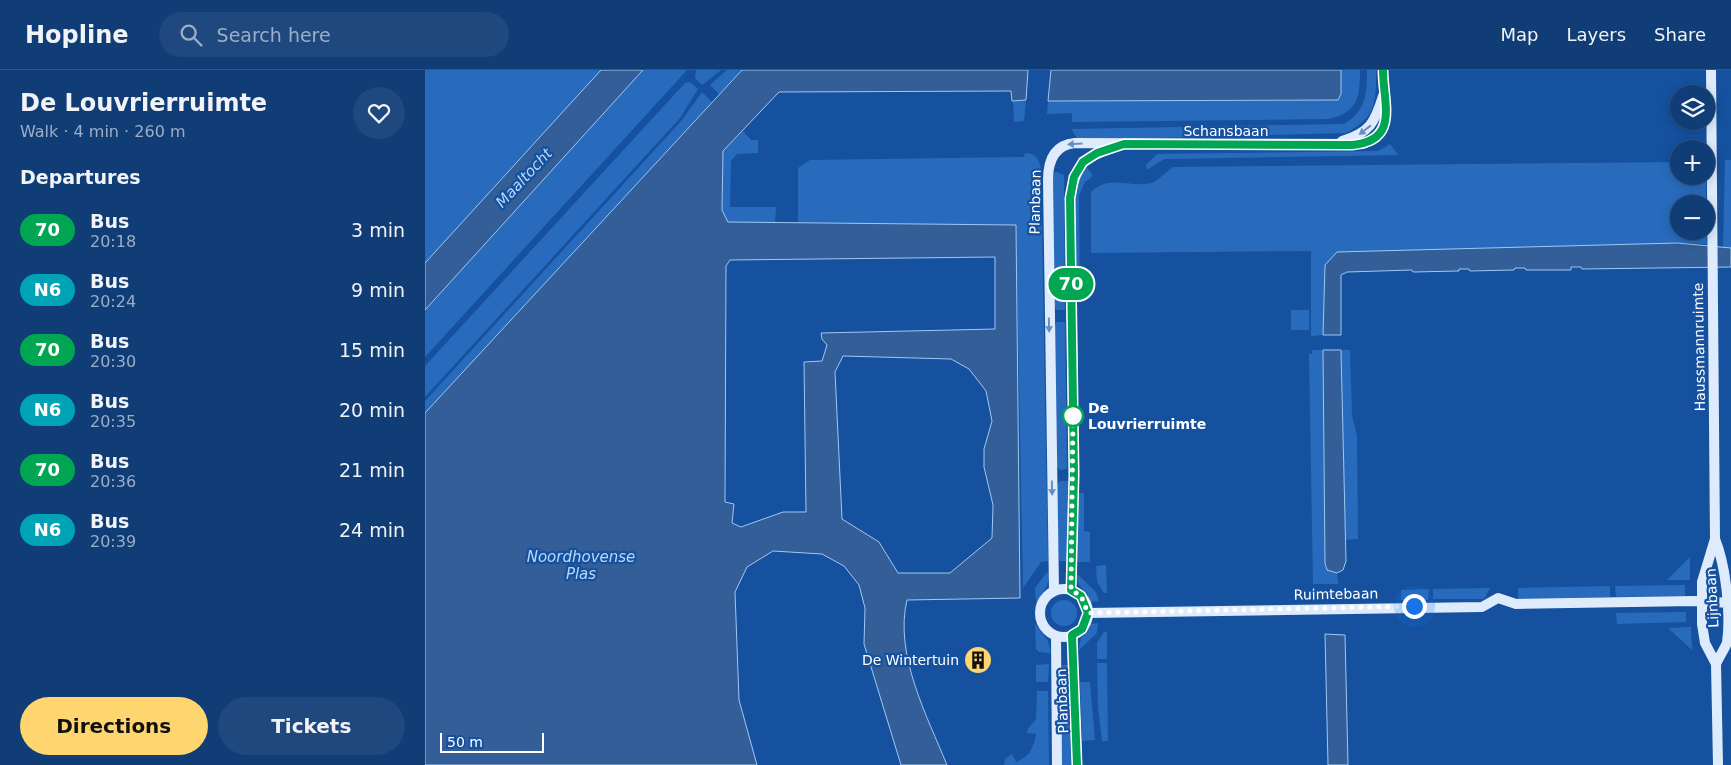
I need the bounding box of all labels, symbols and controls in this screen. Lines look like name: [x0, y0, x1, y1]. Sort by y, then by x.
search box: [159, 12, 509, 57]
text: Hopline: [25, 21, 129, 49]
icon: search: [177, 21, 205, 49]
text: Search here: [217, 24, 331, 46]
text: Map: [1500, 24, 1538, 45]
text: Layers: [1566, 24, 1626, 45]
text: Share: [1654, 24, 1706, 45]
map controls: [1670, 85, 1715, 240]
button: layers: [1670, 85, 1715, 130]
button: heart: [353, 87, 405, 139]
text: De Louvrierruimte: [20, 89, 267, 117]
text: Walk · 4 min · 260 m: [20, 122, 185, 141]
street label: Schansbaan: [1183, 123, 1269, 139]
one-way arrow: [1359, 124, 1372, 135]
one-way arrow: [1067, 140, 1083, 148]
button: +: [1670, 140, 1715, 185]
water label: Maaltocht: [492, 144, 557, 211]
text: Departures: [20, 166, 141, 188]
street label: Planbaan: [1026, 170, 1044, 234]
button: −: [1670, 195, 1715, 240]
text: Bus: [90, 210, 129, 232]
text: 70: [35, 219, 60, 240]
text: 3 min: [351, 219, 405, 241]
text: 20:18: [90, 232, 136, 251]
line badge: 70: [1049, 268, 1093, 300]
text: Bus: [90, 270, 129, 292]
text: 70: [1058, 273, 1084, 294]
text: N6: [34, 279, 61, 300]
text: 9 min: [351, 279, 405, 301]
street label: Haussmannruimte: [1690, 282, 1708, 412]
text: 20:24: [90, 292, 136, 311]
one-way arrow: [1045, 318, 1053, 334]
text: Bus: [90, 330, 129, 352]
text: 70: [35, 339, 60, 360]
text: 15 min: [339, 339, 405, 361]
text: 20:30: [90, 352, 136, 371]
text: Bus: [90, 390, 129, 412]
text: N6: [34, 399, 61, 420]
text: 20 min: [339, 399, 405, 421]
place label: De Louvrierruimte: [1088, 400, 1206, 432]
marker: De Louvrierruimte: [1062, 405, 1084, 427]
text: 20:35: [90, 412, 136, 431]
text: Bus: [90, 450, 129, 472]
text: 70: [35, 459, 60, 480]
text: 21 min: [339, 459, 405, 481]
text: 20:36: [90, 472, 136, 491]
one-way arrow: [1049, 480, 1057, 496]
text: Bus: [90, 510, 129, 532]
text: N6: [34, 519, 61, 540]
text: 24 min: [339, 519, 405, 541]
text: 20:39: [90, 532, 136, 551]
water label: Noordhovense Plas: [527, 548, 635, 583]
street label: Lijnbaan: [1702, 568, 1722, 628]
street label: Ruimtebaan: [1294, 585, 1378, 603]
your location: [1402, 594, 1427, 619]
building icon: De Wintertuin: [963, 645, 993, 675]
place label: De Wintertuin: [862, 652, 959, 668]
street label: Planbaan: [1053, 668, 1071, 734]
button: Directions: [20, 697, 208, 755]
button: Tickets: [218, 697, 405, 755]
scale bar: [440, 730, 544, 753]
text: 50 m: [447, 734, 483, 750]

